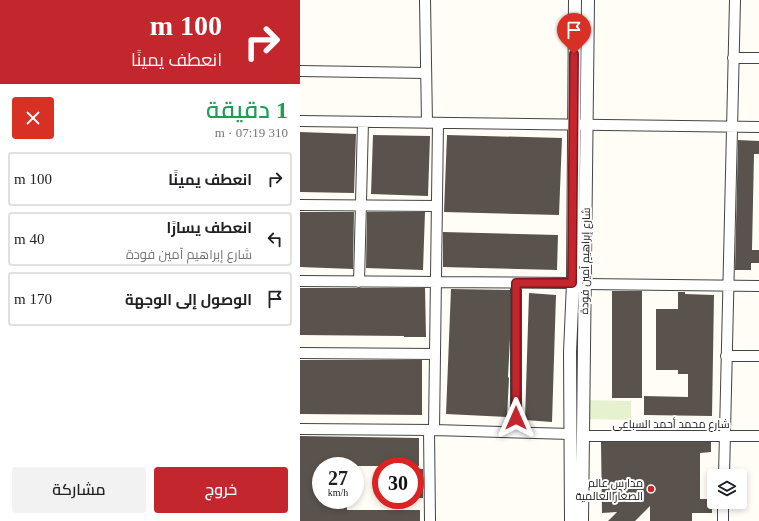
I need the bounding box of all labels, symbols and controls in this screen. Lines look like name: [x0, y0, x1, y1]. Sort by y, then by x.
text: 100 m: [150, 10, 222, 41]
pin: [557, 13, 591, 54]
icon: right: [236, 16, 288, 68]
icon: arrive: [563, 19, 585, 41]
text: انعطف يمينًا: [131, 50, 222, 70]
button: close: [12, 97, 54, 139]
text: 1 دقيقة: [206, 97, 288, 123]
text: 310 m · 07:19: [215, 125, 288, 140]
icon: right: [264, 168, 286, 190]
text: 100 m: [14, 171, 52, 187]
text: انعطف يمينًا: [168, 172, 252, 188]
street label: شارع إبراهيم آمين فودة: [578, 208, 594, 314]
text: انعطف يسارًا: [166, 220, 252, 236]
icon: left: [264, 228, 286, 250]
text: 40 m: [14, 231, 44, 247]
text: شارع إبراهيم آمين فودة: [126, 247, 252, 262]
icon: arrive: [264, 288, 286, 310]
text: 170 m: [14, 291, 52, 307]
text: الوصول إلى الوجهة: [125, 292, 252, 308]
position arrow: [495, 397, 537, 439]
street label: شارع محمد أحمد السباعى: [612, 417, 730, 432]
speed limit sign: 30: [372, 457, 424, 509]
button: مشاركة: [12, 467, 146, 513]
button: خروج: [154, 467, 288, 513]
text: 27: [328, 467, 348, 489]
map controls: [707, 469, 747, 509]
button: layers: [707, 469, 747, 509]
place label: مدارس عالم الصغار العالمية: [575, 477, 643, 503]
marker: مدارس عالم الصغار العالمية: [646, 484, 656, 494]
text: km/h: [328, 487, 348, 498]

